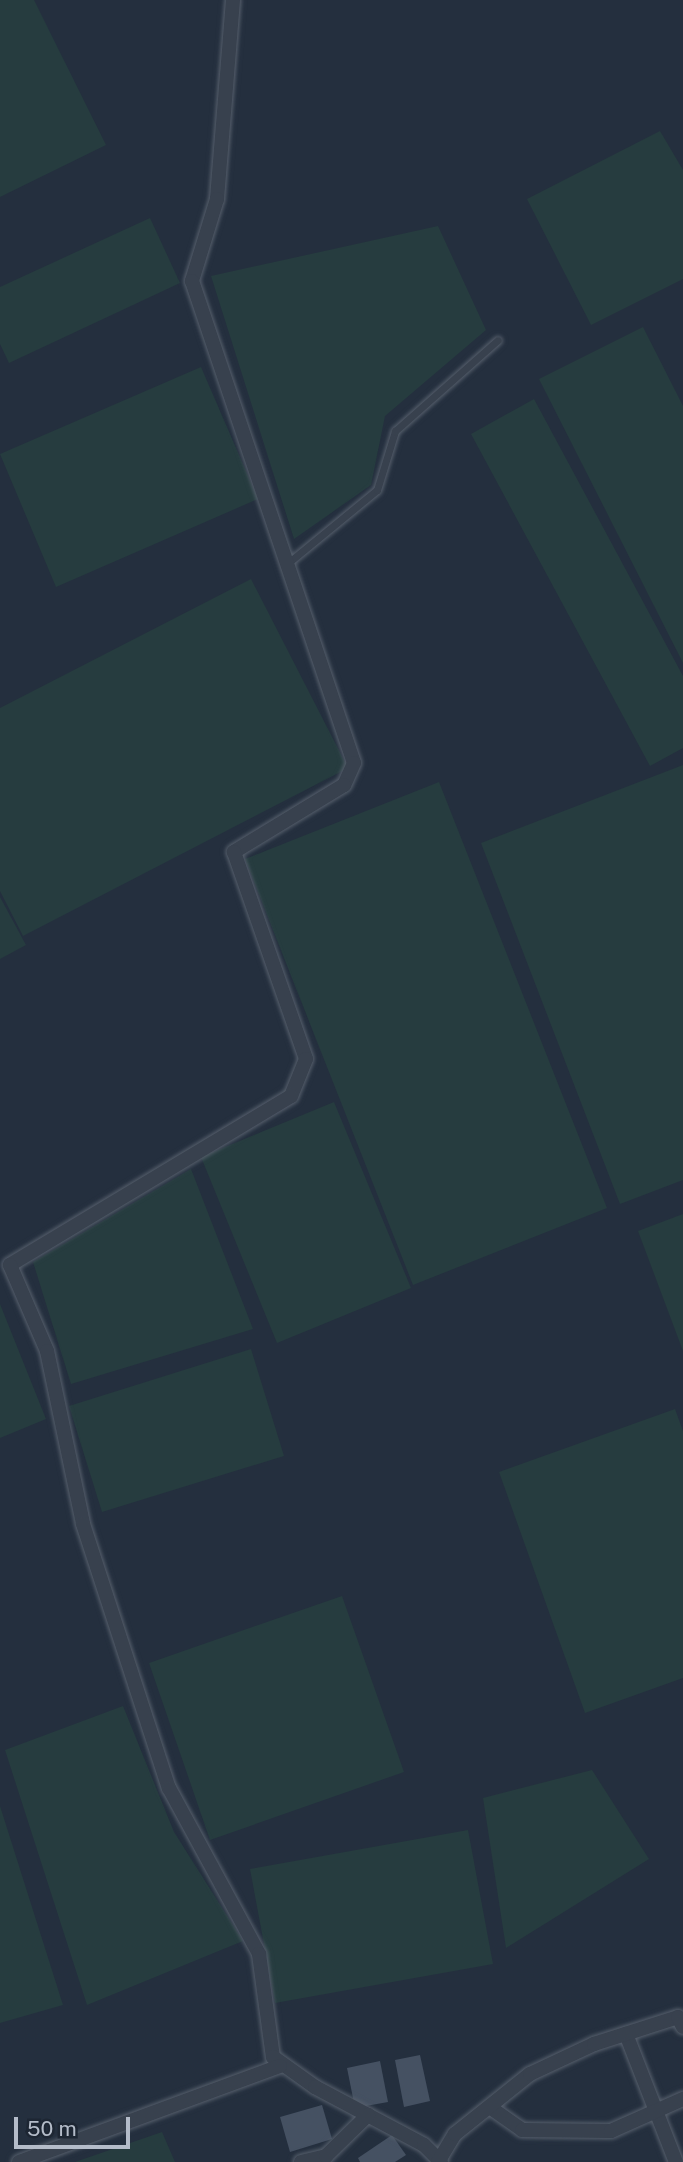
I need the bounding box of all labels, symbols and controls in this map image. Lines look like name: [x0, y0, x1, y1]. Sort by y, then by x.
scale bar: [18, 2102, 133, 2146]
text: 50 m: [27, 2116, 77, 2141]

